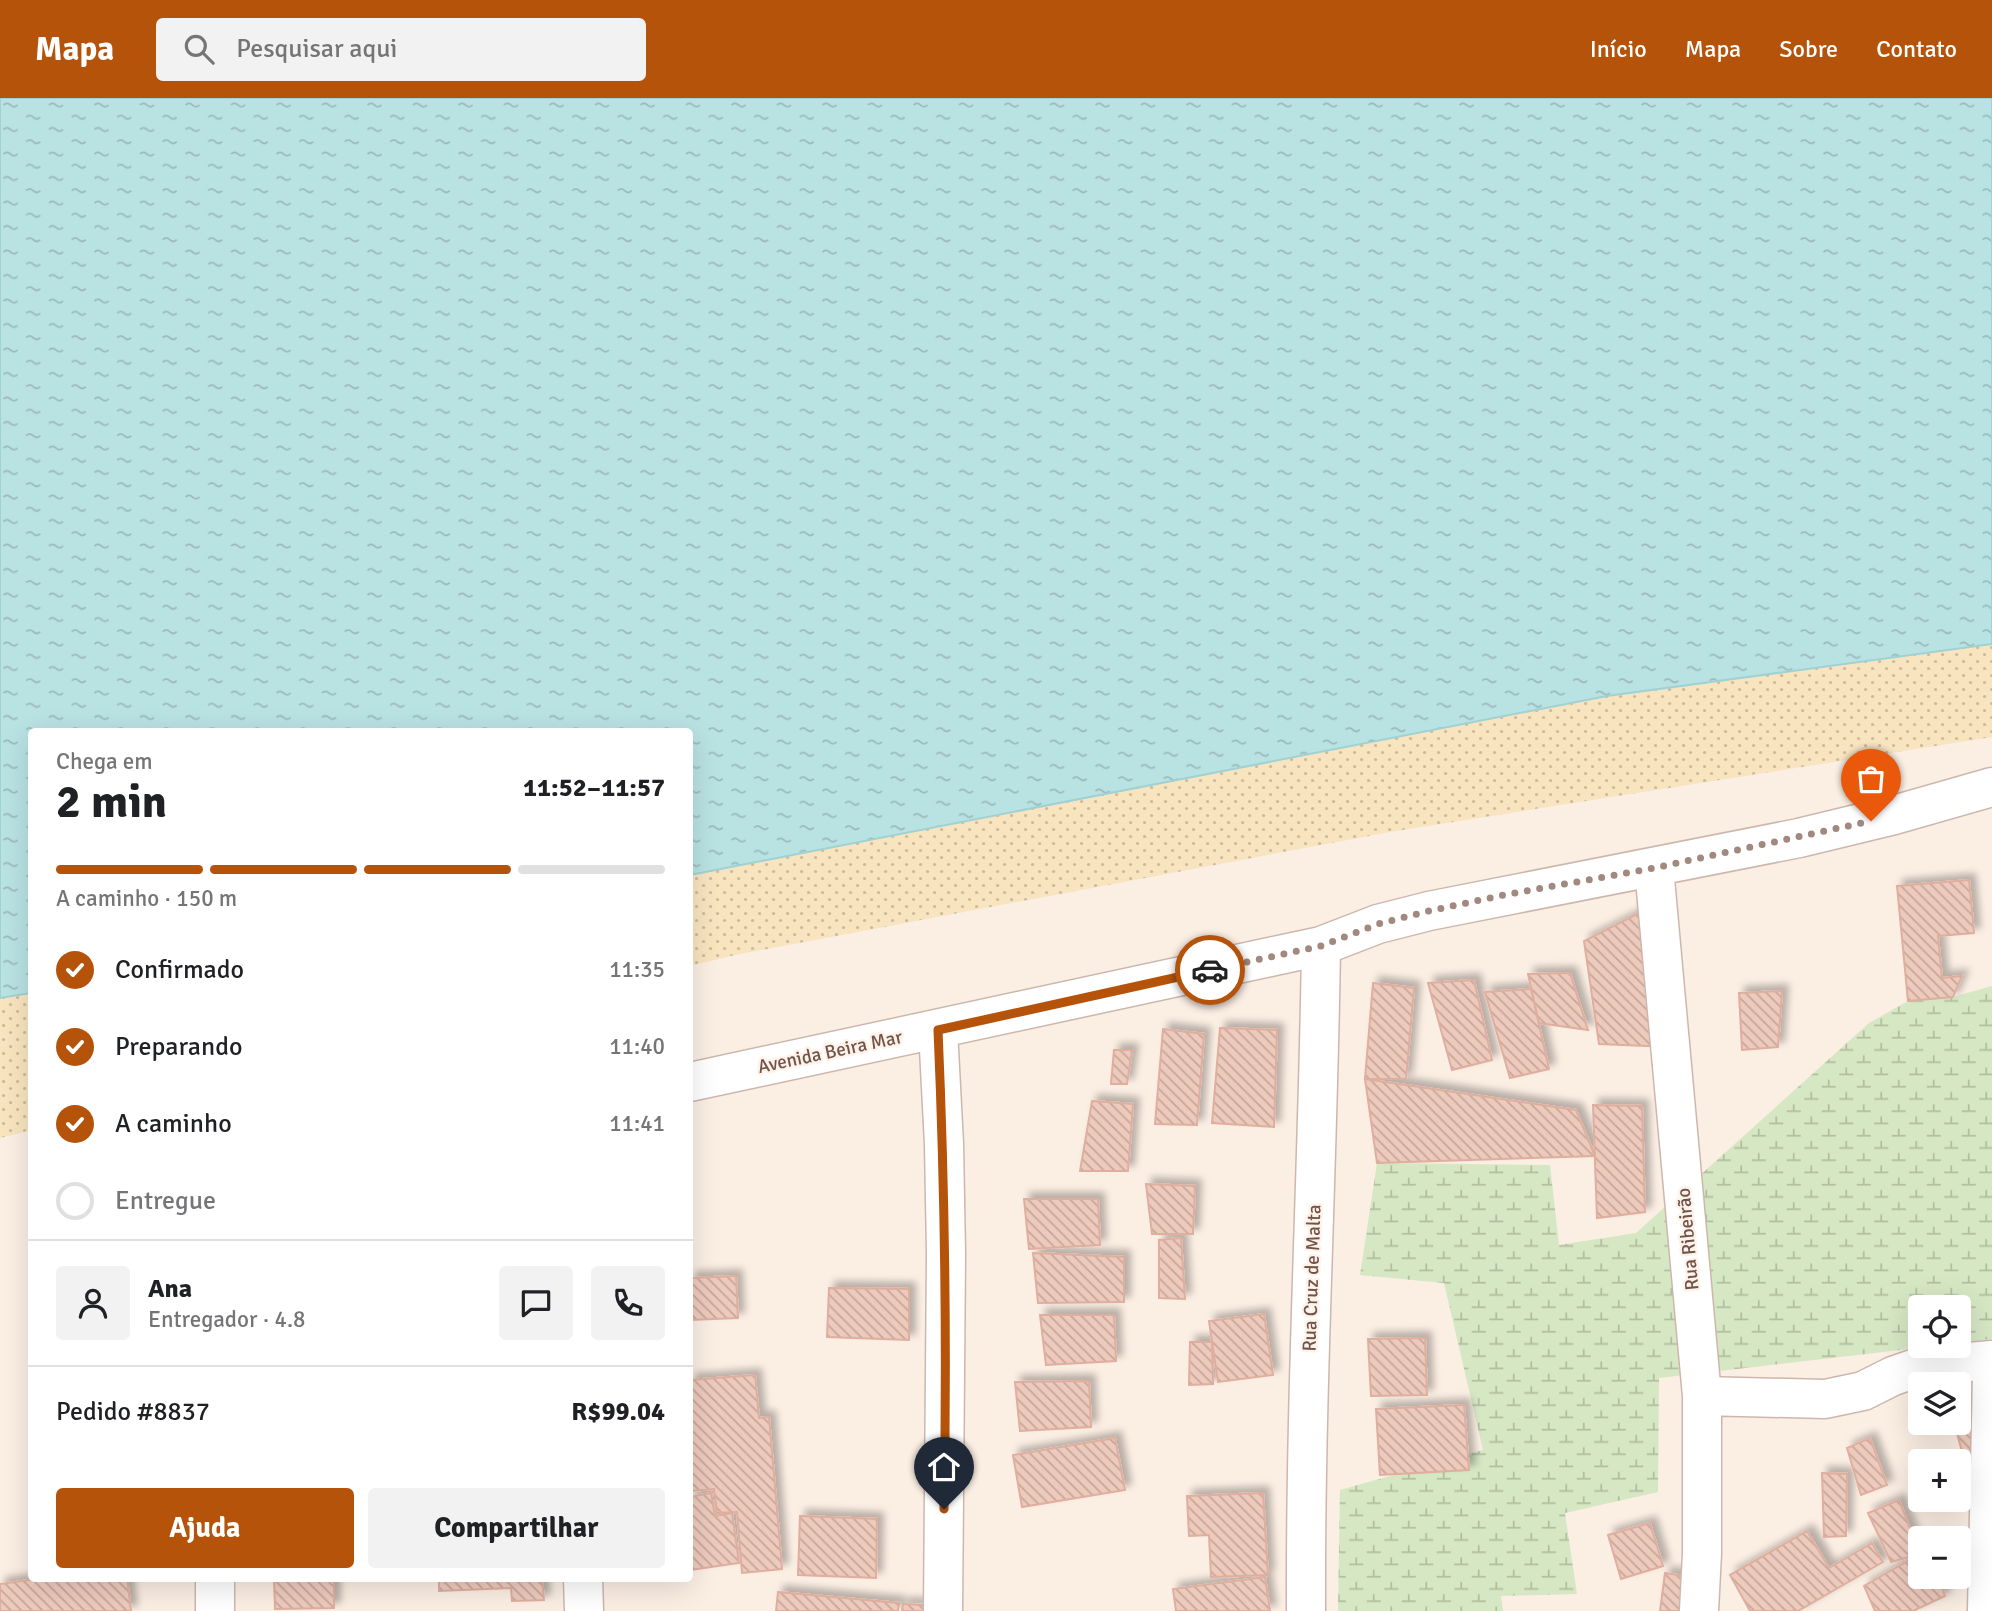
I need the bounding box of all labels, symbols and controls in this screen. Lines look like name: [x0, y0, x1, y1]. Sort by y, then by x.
search box: [156, 18, 646, 81]
text: Mapa: [35, 29, 114, 70]
icon: search: [180, 30, 218, 68]
text: Pesquisar aqui: [236, 33, 397, 65]
text: Início: [1590, 34, 1647, 64]
text: Mapa: [1685, 34, 1741, 64]
text: Sobre: [1779, 34, 1838, 64]
text: Contato: [1876, 34, 1957, 64]
text: Chega em: [56, 747, 153, 776]
pin: [1841, 749, 1901, 821]
icon: bag: [1852, 760, 1890, 798]
text: 11:52–11:57: [523, 772, 665, 804]
text: 2 min: [56, 774, 167, 830]
text: A caminho · 150 m: [56, 884, 237, 913]
courier: [1175, 935, 1245, 1005]
icon: check: [56, 951, 94, 989]
icon: car: [1191, 951, 1229, 989]
text: Confirmado: [115, 954, 244, 986]
text: 11:35: [609, 955, 665, 984]
street label: Avenida Beira Mar: [755, 1025, 905, 1079]
icon: check: [56, 1028, 94, 1066]
text: Preparando: [115, 1031, 242, 1063]
text: 11:40: [609, 1032, 665, 1061]
icon: check: [56, 1105, 94, 1143]
text: A caminho: [115, 1108, 232, 1140]
text: 11:41: [609, 1109, 665, 1138]
text: Entregue: [115, 1185, 216, 1217]
street label: Rua Ribeirão: [1672, 1187, 1704, 1291]
street label: Rua Cruz de Malta: [1297, 1204, 1327, 1352]
button: person: [56, 1266, 130, 1340]
button: chat: [499, 1266, 573, 1340]
button: phone: [591, 1266, 665, 1340]
text: Ana: [148, 1273, 192, 1305]
map controls: [1908, 1295, 1971, 1589]
button: locate: [1908, 1295, 1971, 1358]
text: Entregador · 4.8: [148, 1305, 306, 1334]
button: layers: [1908, 1372, 1971, 1435]
text: Pedido #8837: [56, 1396, 210, 1428]
text: R$99.04: [571, 1396, 665, 1428]
pin: [914, 1437, 974, 1509]
icon: home: [925, 1448, 963, 1486]
button: +: [1908, 1449, 1971, 1512]
button: Ajuda: [56, 1488, 354, 1568]
button: Compartilhar: [368, 1488, 665, 1568]
button: −: [1908, 1526, 1971, 1589]

